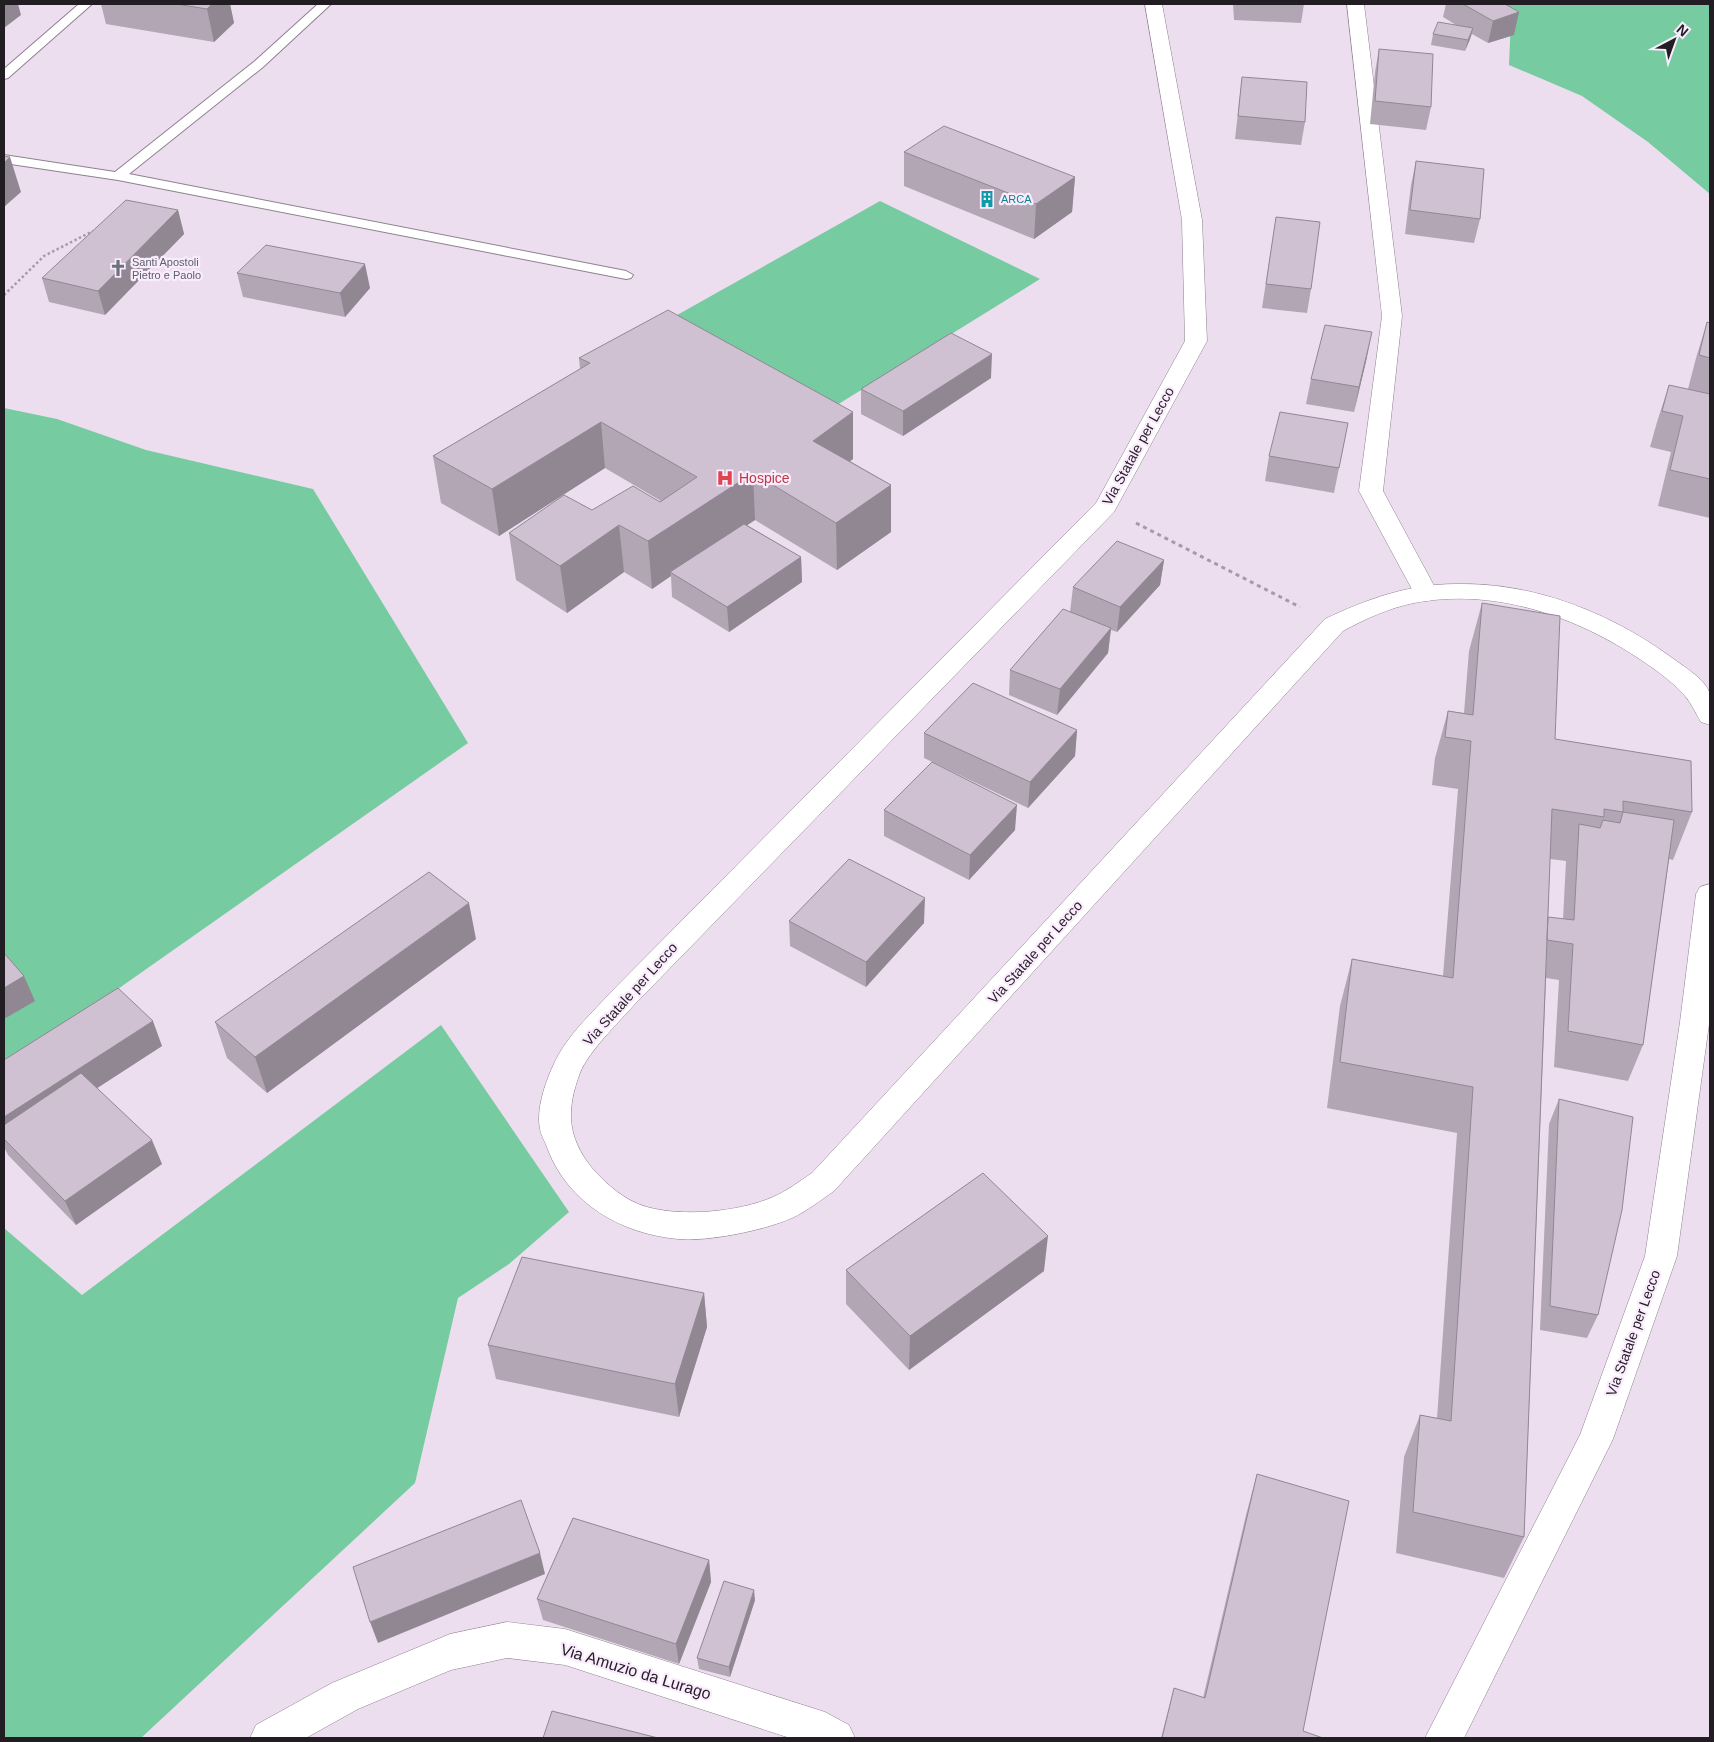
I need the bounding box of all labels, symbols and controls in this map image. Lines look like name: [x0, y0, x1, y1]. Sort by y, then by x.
north arrow: [1649, 15, 1699, 65]
text: N: [1673, 21, 1692, 40]
building icon: ARCA: [977, 189, 997, 209]
place label: ARCA: [1001, 193, 1032, 205]
place label: Santi Apostoli Pietro e Paolo: [132, 256, 201, 281]
church icon: Santi Apostoli Pietro e Paolo: [108, 258, 128, 278]
street label: Via Statale per Lecco: [1099, 384, 1177, 508]
hospital icon: Hospice: [715, 468, 735, 488]
place label: Hospice: [739, 470, 790, 486]
street label: Via Statale per Lecco: [985, 897, 1086, 1007]
street label: Via Statale per Lecco: [580, 939, 681, 1049]
street label: Via Statale per Lecco: [1603, 1268, 1663, 1398]
street label: Via Amuzio da Lurago: [559, 1641, 713, 1702]

